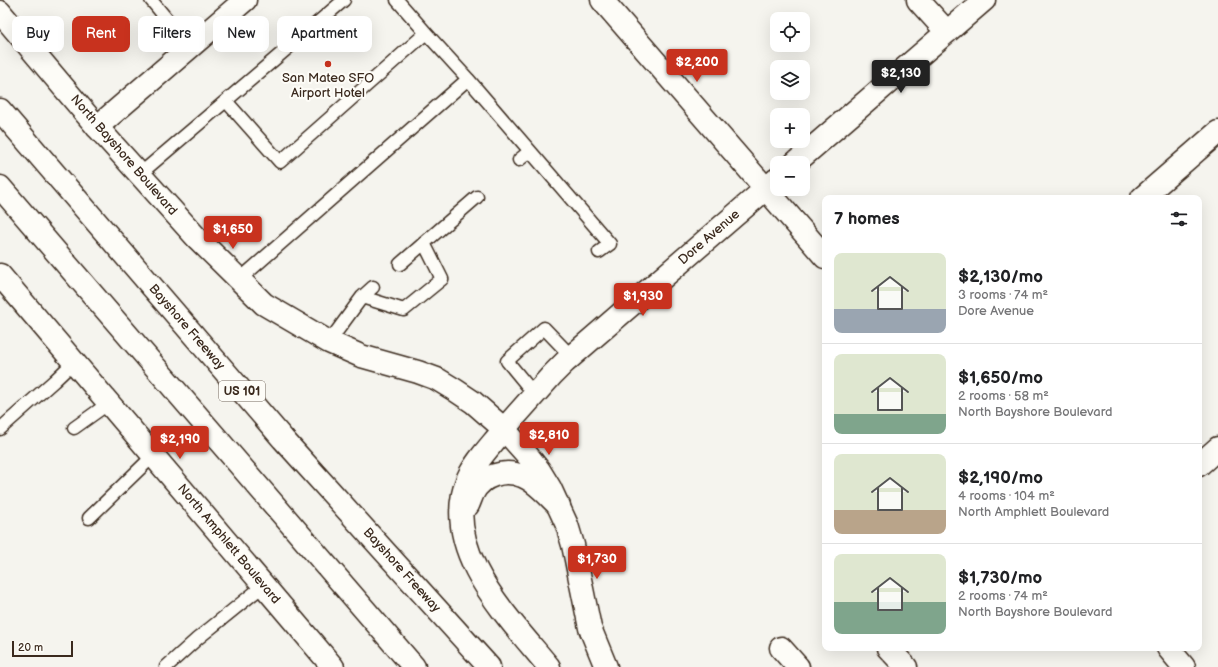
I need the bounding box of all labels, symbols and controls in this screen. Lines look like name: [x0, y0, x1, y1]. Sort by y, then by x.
map controls: [770, 12, 810, 196]
button: locate: [770, 12, 810, 52]
chip: Buy: [12, 16, 64, 52]
chip: Rent: [72, 16, 130, 52]
chip: Filters: [138, 16, 205, 52]
chip: New: [213, 16, 269, 52]
chip: Apartment: [277, 16, 372, 52]
pin: $2,200: [664, 49, 730, 83]
text: $2,200: [676, 54, 719, 70]
marker: San Mateo SFO Airport Hotel: [323, 59, 333, 69]
button: layers: [770, 60, 810, 100]
pin: $2,130: [868, 60, 934, 94]
text: $2,130: [881, 65, 921, 81]
place label: San Mateo SFO Airport Hotel: [282, 70, 374, 101]
street label: North Bayshore Boulevard: [67, 91, 181, 219]
button: +: [770, 108, 810, 148]
button: −: [770, 156, 810, 196]
street label: Dore Avenue: [675, 206, 743, 268]
icon: filters: [1168, 208, 1190, 230]
text: 7 homes: [834, 209, 900, 229]
pin: $1,650: [200, 216, 266, 250]
text: $1,650: [213, 221, 253, 237]
text: $2,130/mo: [958, 267, 1043, 287]
icon: home: [866, 269, 914, 317]
street label: Bayshore Freeway: [145, 281, 229, 373]
pin: $1,930: [610, 283, 676, 317]
text: 3 rooms · 74 m²: [958, 287, 1048, 303]
text: $1,930: [623, 288, 663, 304]
text: Dore Avenue: [958, 303, 1034, 319]
text: $1,650/mo: [958, 368, 1043, 388]
icon: home: [866, 370, 914, 418]
road number: US 101: [219, 381, 265, 401]
text: 2 rooms · 58 m²: [958, 388, 1049, 404]
text: North Bayshore Boulevard: [958, 404, 1113, 420]
pin: $2,810: [516, 422, 582, 456]
pin: $2,190: [147, 426, 213, 460]
text: $2,810: [529, 427, 569, 443]
text: $2,190: [160, 431, 200, 447]
text: $2,190/mo: [958, 468, 1043, 488]
icon: home: [866, 470, 914, 518]
street label: North Amphlett Boulevard: [174, 481, 284, 607]
text: 4 rooms · 104 m²: [958, 488, 1055, 504]
text: North Amphlett Boulevard: [958, 504, 1109, 520]
street label: Bayshore Freeway: [360, 524, 444, 616]
pin: $1,730: [564, 546, 630, 580]
text: $1,730: [577, 551, 617, 567]
text: $1,730/mo: [958, 568, 1042, 588]
icon: home: [866, 570, 914, 618]
text: 2 rooms · 74 m²: [958, 588, 1048, 604]
text: North Bayshore Boulevard: [958, 604, 1113, 620]
scale bar: [12, 639, 73, 658]
text: 20 m: [18, 641, 43, 654]

